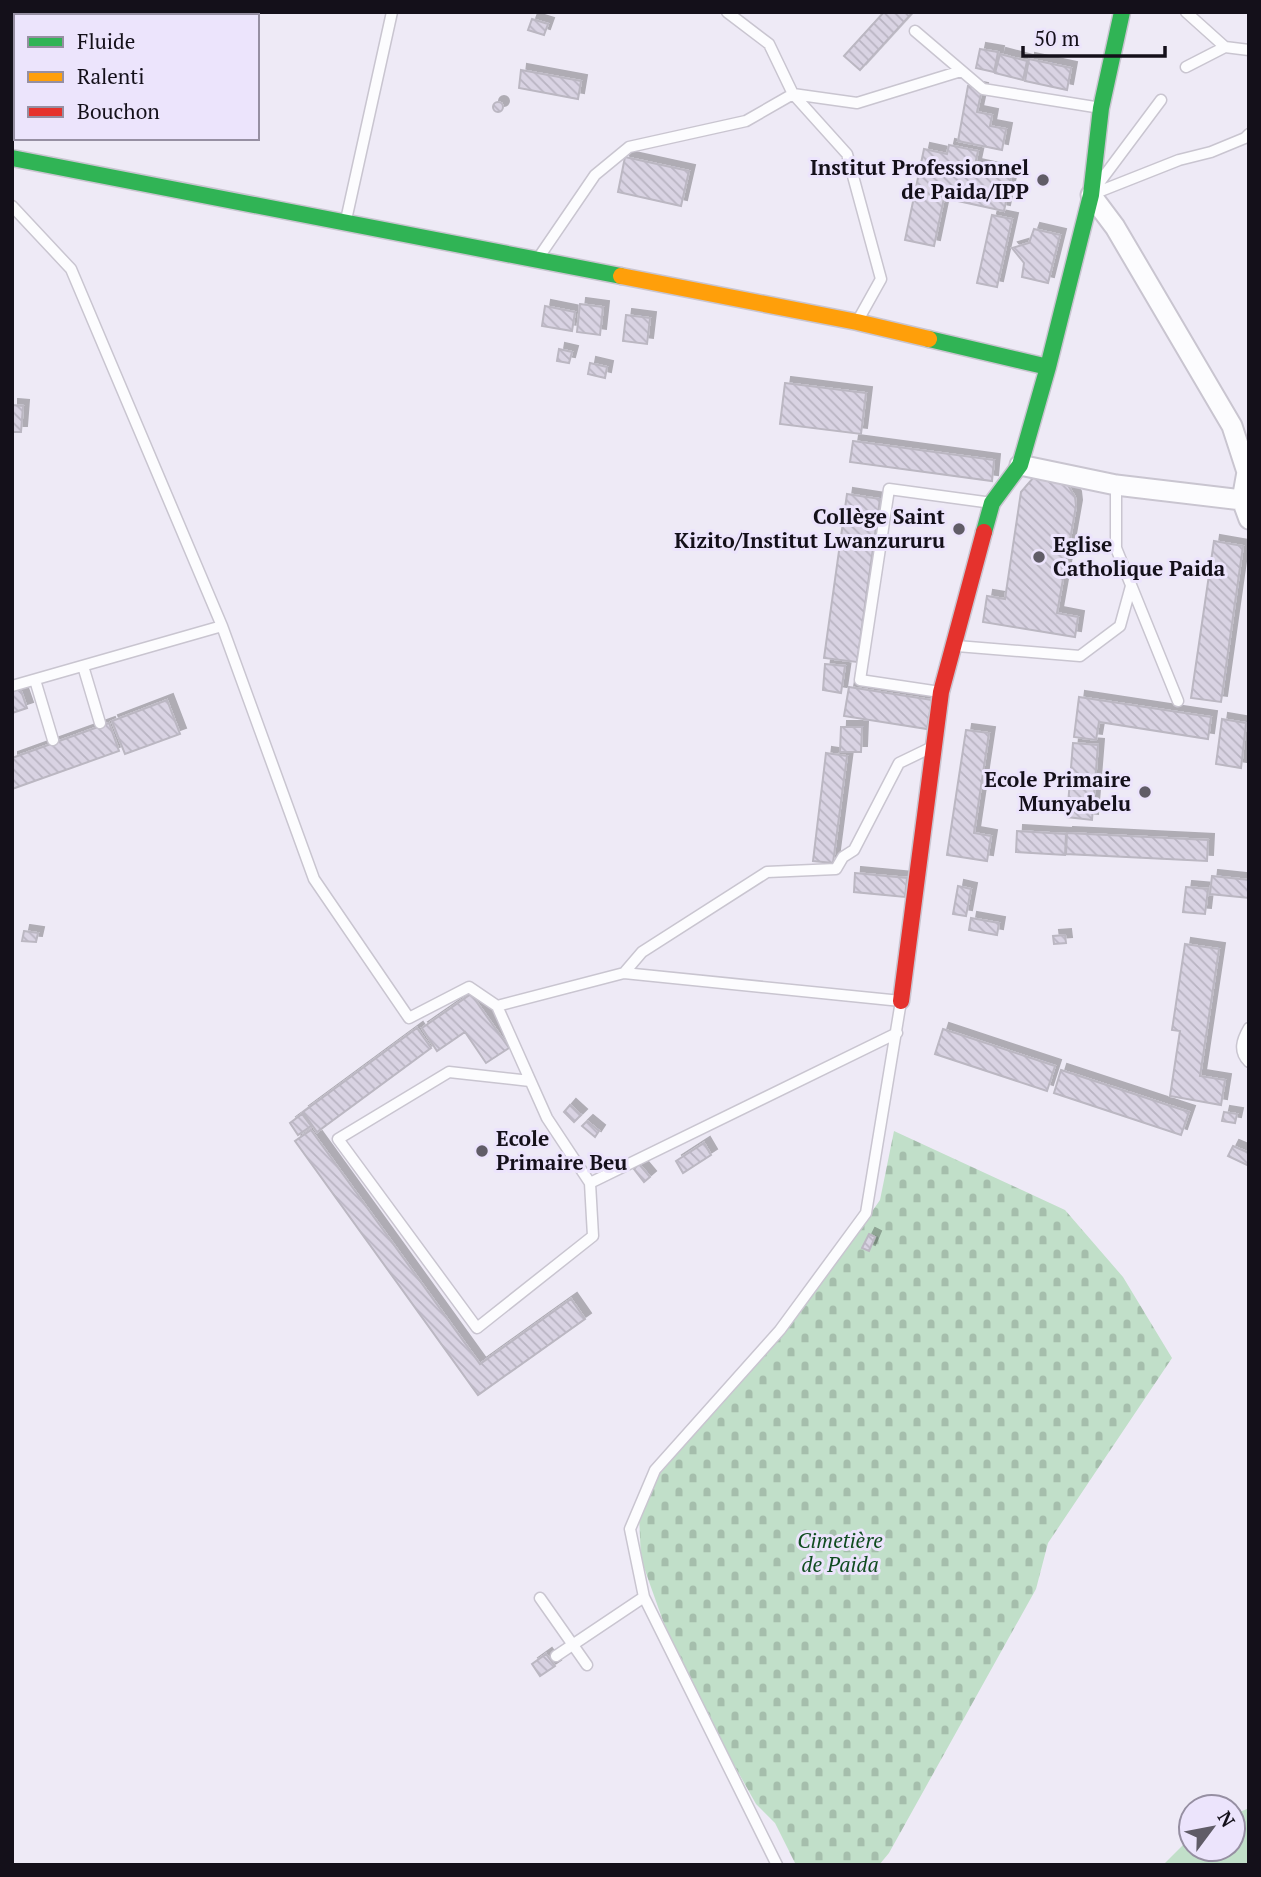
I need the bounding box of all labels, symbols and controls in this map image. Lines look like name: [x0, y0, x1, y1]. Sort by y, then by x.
legend: [14, 14, 259, 140]
scale bar: [1023, 14, 1165, 58]
text: 50 m: [1034, 24, 1080, 52]
text: Fluide: [77, 27, 135, 55]
text: Ralenti: [77, 62, 144, 90]
text: Bouchon: [77, 97, 160, 125]
place label: Institut Professionnel de Paida/IPP: [810, 153, 1029, 205]
marker: Institut Professionnel de Paida/IPP: [1035, 172, 1051, 188]
place label: Collège Saint Kizito/Institut Lwanzururu: [674, 502, 946, 554]
marker: Collège Saint Kizito/Institut Lwanzururu: [951, 521, 967, 537]
place label: Eglise Catholique Paida: [1053, 530, 1226, 582]
marker: Eglise Catholique Paida: [1031, 549, 1047, 565]
place label: Ecole Primaire Munyabelu: [984, 765, 1131, 817]
marker: Ecole Primaire Munyabelu: [1137, 784, 1153, 800]
place label: Ecole Primaire Beu: [496, 1124, 627, 1176]
marker: Ecole Primaire Beu: [474, 1143, 490, 1159]
park label: Cimetière de Paida: [797, 1526, 883, 1578]
north arrow: [1177, 1793, 1247, 1863]
text: N: [1212, 1806, 1242, 1832]

